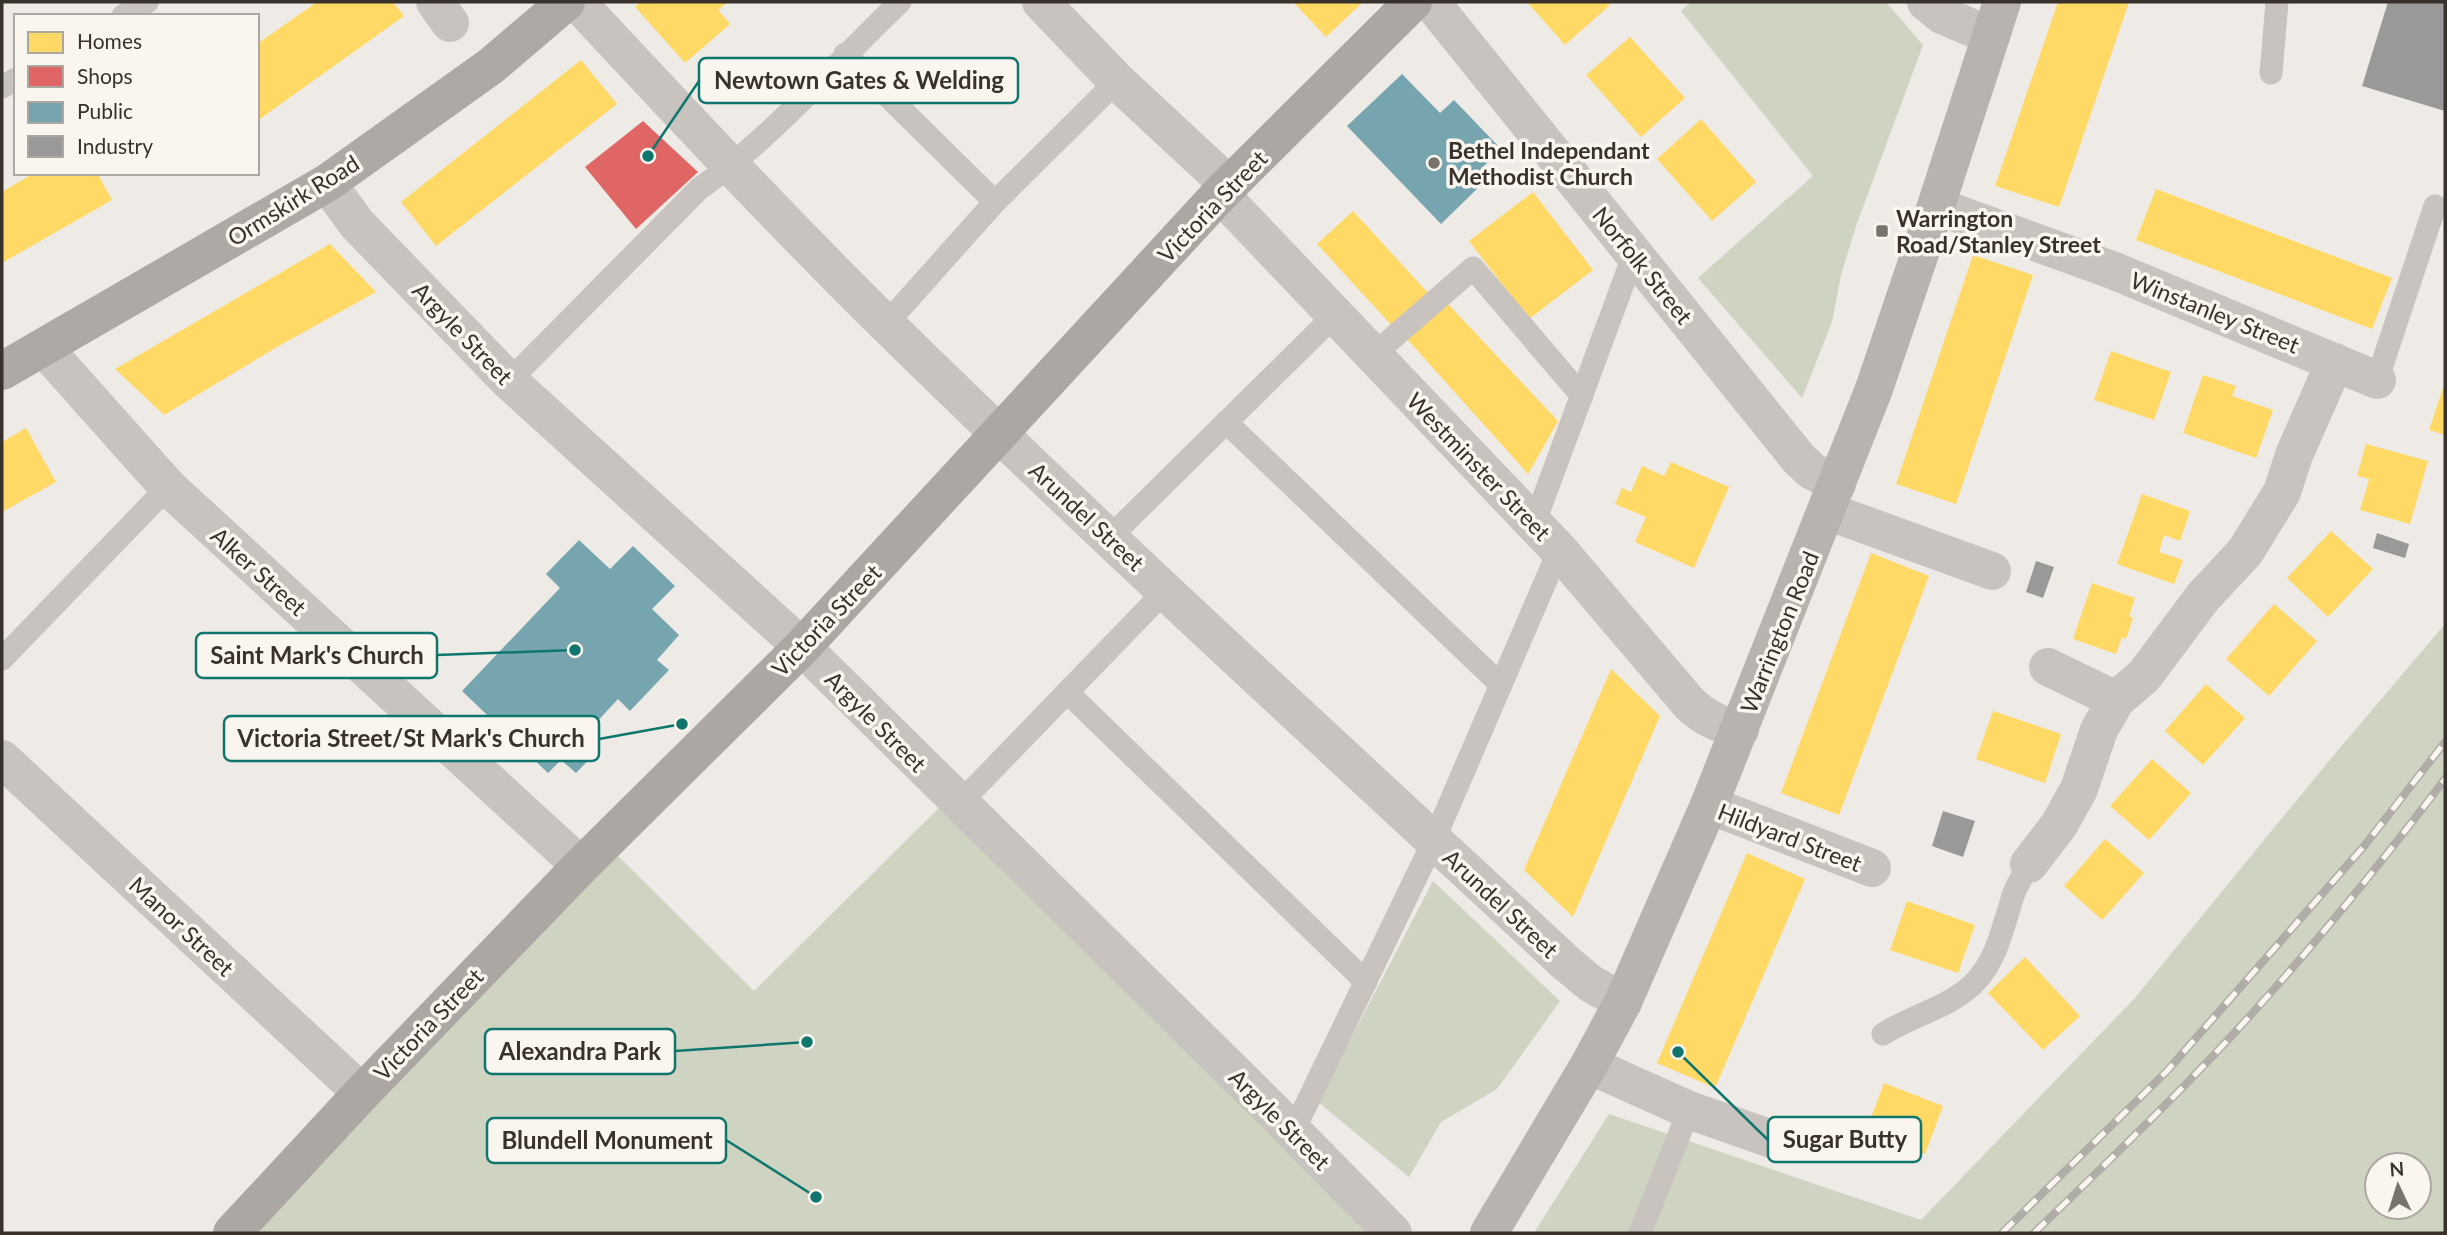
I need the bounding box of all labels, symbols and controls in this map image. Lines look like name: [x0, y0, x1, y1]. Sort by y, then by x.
legend: [14, 14, 259, 175]
text: Homes: [77, 28, 142, 53]
callout: Newtown Gates & Welding: [699, 58, 1018, 103]
text: Shops: [77, 63, 133, 88]
text: Newtown Gates & Welding: [714, 65, 1004, 94]
text: Public: [77, 98, 133, 123]
text: Industry: [77, 133, 153, 158]
place label: Bethel Independant Methodist Church: [1448, 136, 1650, 190]
street label: Victoria Street: [1152, 144, 1273, 268]
street label: Ormskirk Road: [222, 148, 364, 252]
marker: Bethel Independant Methodist Church: [1426, 155, 1442, 171]
street label: Norfolk Street: [1587, 201, 1699, 330]
place label: Warrington Road/Stanley Street: [1896, 204, 2101, 258]
marker: Warrington Road/Stanley Street: [1874, 223, 1890, 239]
street label: Winstanley Street: [2127, 265, 2304, 359]
street label: Argyle Street: [407, 276, 519, 391]
street label: Westminster Street: [1401, 386, 1557, 546]
street label: Arundel Street: [1024, 456, 1151, 577]
street label: Alker Street: [206, 521, 313, 622]
street label: Warrington Road: [1734, 547, 1824, 717]
street label: Victoria Street: [766, 558, 887, 682]
callout: Saint Mark's Church: [196, 633, 437, 678]
text: Saint Mark's Church: [210, 640, 424, 669]
street label: Argyle Street: [820, 665, 933, 778]
callout: Victoria Street/St Mark's Church: [224, 716, 599, 761]
text: Victoria Street/St Mark's Church: [236, 723, 585, 752]
street label: Hildyard Street: [1714, 797, 1866, 877]
street label: Arundel Street: [1438, 843, 1565, 964]
street label: Manor Street: [124, 871, 241, 982]
street label: Victoria Street: [368, 962, 489, 1086]
callout: Alexandra Park: [485, 1029, 675, 1074]
text: Alexandra Park: [498, 1036, 661, 1065]
street label: Argyle Street: [1224, 1063, 1337, 1176]
callout: Sugar Butty: [1768, 1117, 1921, 1162]
callout: Blundell Monument: [487, 1118, 726, 1163]
text: Sugar Butty: [1783, 1124, 1907, 1153]
text: Blundell Monument: [501, 1125, 713, 1154]
north arrow: [2363, 1151, 2433, 1221]
text: N: [2389, 1157, 2405, 1181]

